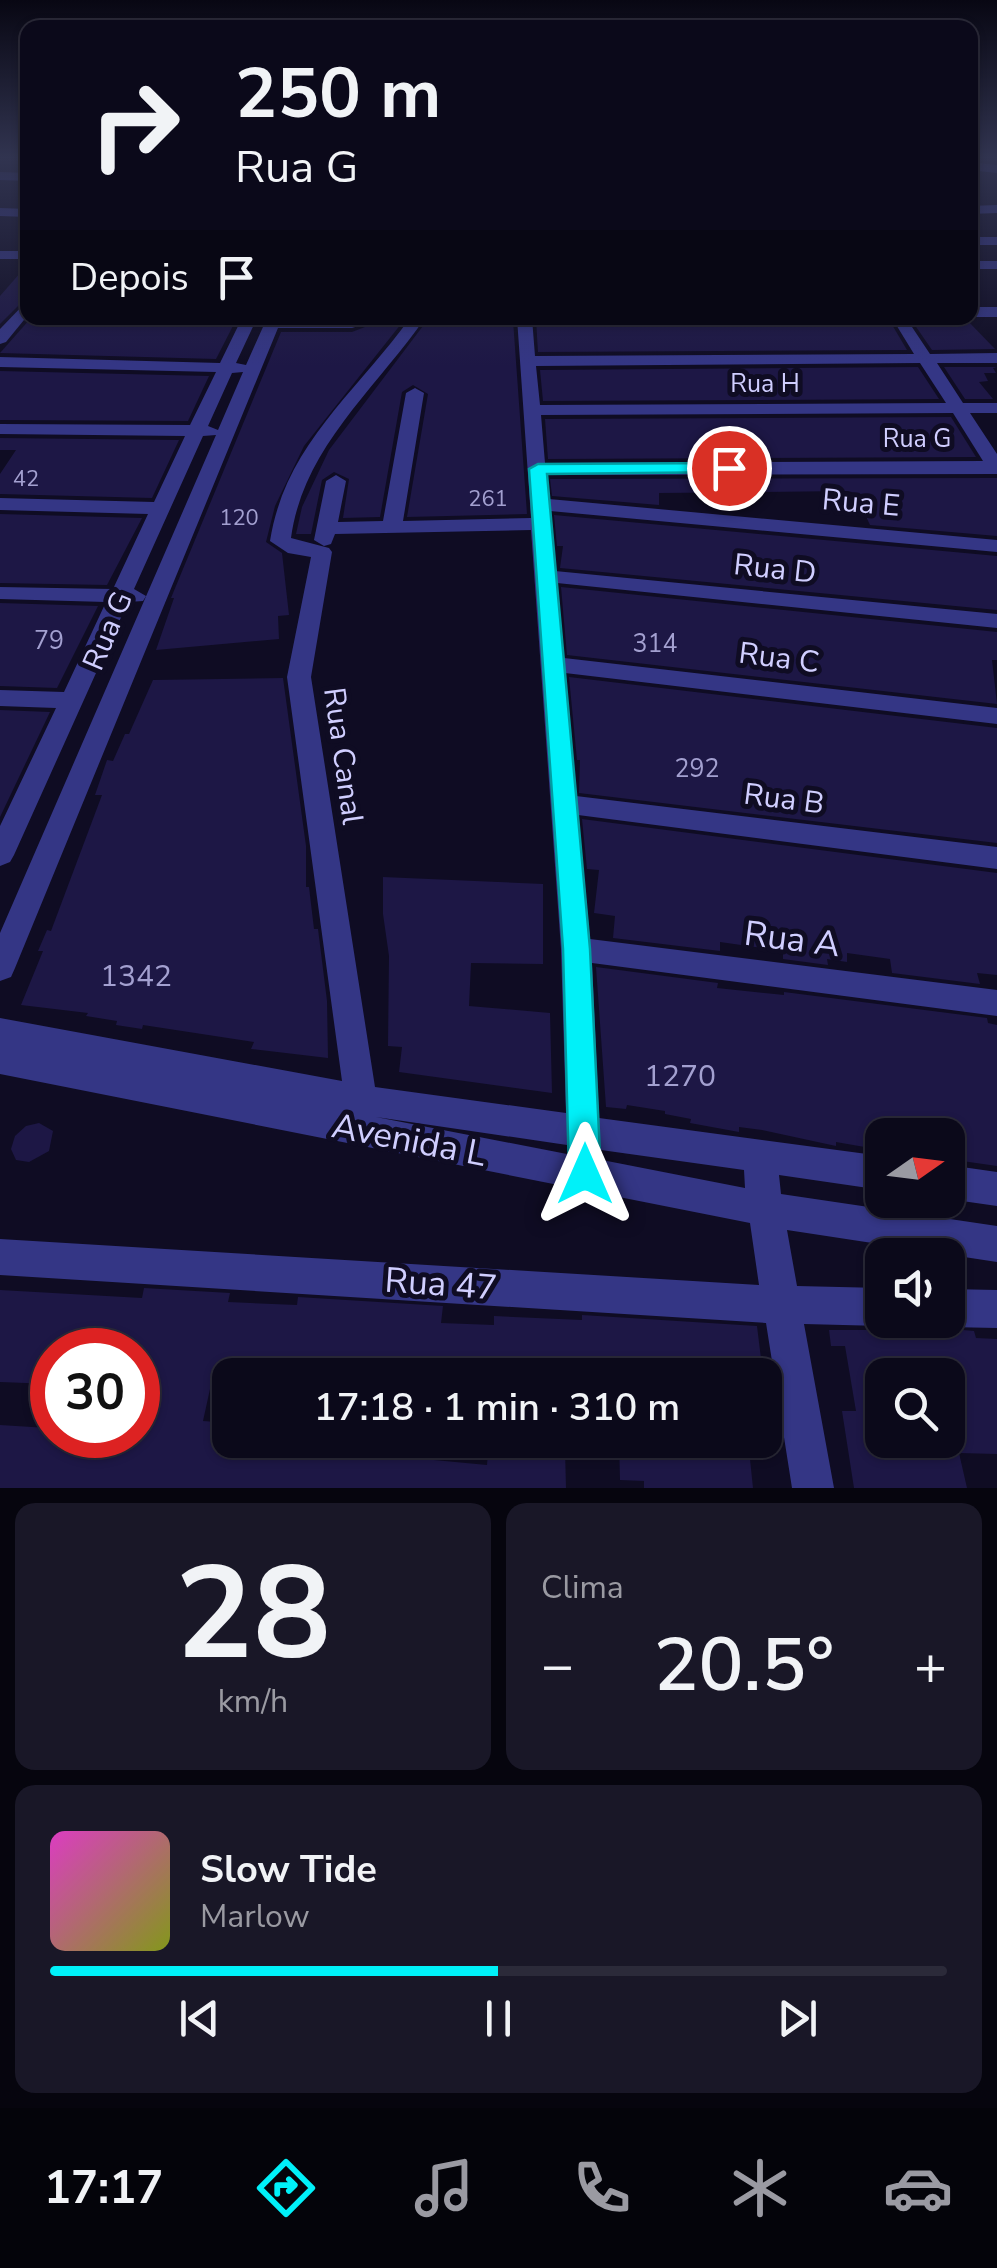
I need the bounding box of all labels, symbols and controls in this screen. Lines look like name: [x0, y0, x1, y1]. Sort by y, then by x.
text: 250 m: [235, 46, 441, 142]
icon: right: [70, 60, 200, 190]
text: Rua G: [235, 137, 358, 198]
icon: arrive: [209, 250, 264, 305]
text: Depois: [70, 252, 189, 303]
street label: Rua H: [730, 367, 800, 401]
street label: Rua G: [883, 422, 951, 456]
pin: [687, 426, 772, 511]
icon: arrive: [702, 441, 757, 496]
house number: 42: [13, 464, 39, 494]
street label: Rua E: [820, 479, 902, 527]
house number: 261: [468, 484, 508, 514]
house number: 120: [219, 503, 259, 533]
street label: Rua D: [732, 544, 818, 594]
street label: Rua G: [73, 585, 143, 677]
house number: 79: [34, 624, 64, 658]
house number: 314: [632, 627, 678, 661]
street label: Rua C: [736, 633, 822, 683]
street label: Rua Canal: [313, 685, 373, 827]
house number: 292: [674, 752, 720, 786]
street label: Rua B: [741, 774, 827, 824]
street label: Rua A: [741, 910, 843, 968]
house number: 1342: [100, 956, 172, 997]
house number: 1270: [644, 1056, 716, 1097]
street label: Avenida L: [328, 1102, 490, 1178]
north arrow: [865, 1118, 965, 1218]
map controls: [865, 1118, 965, 1458]
position arrow: [533, 1122, 637, 1226]
button: sound: [865, 1238, 965, 1338]
street label: Rua 47: [383, 1257, 499, 1311]
speed limit sign: 30: [30, 1328, 160, 1458]
button: search: [865, 1358, 965, 1458]
text: 17:18 · 1 min · 310 m: [314, 1382, 680, 1433]
text: 28: [175, 1526, 331, 1703]
text: Clima: [541, 1566, 624, 1609]
text: 20.5°: [654, 1614, 834, 1716]
text: −: [541, 1628, 574, 1703]
text: +: [914, 1628, 947, 1703]
text: km/h: [218, 1680, 288, 1723]
text: Slow Tide: [200, 1844, 377, 1895]
text: Marlow: [200, 1895, 310, 1938]
icon: previous: [172, 1991, 227, 2046]
icon: pause: [471, 1991, 526, 2046]
icon: next: [770, 1991, 825, 2046]
icon: directions: [251, 2153, 321, 2223]
icon: music: [409, 2153, 479, 2223]
icon: phone: [567, 2153, 637, 2223]
icon: climate: [725, 2153, 795, 2223]
icon: car: [883, 2153, 953, 2223]
text: 17:17: [44, 2158, 163, 2219]

